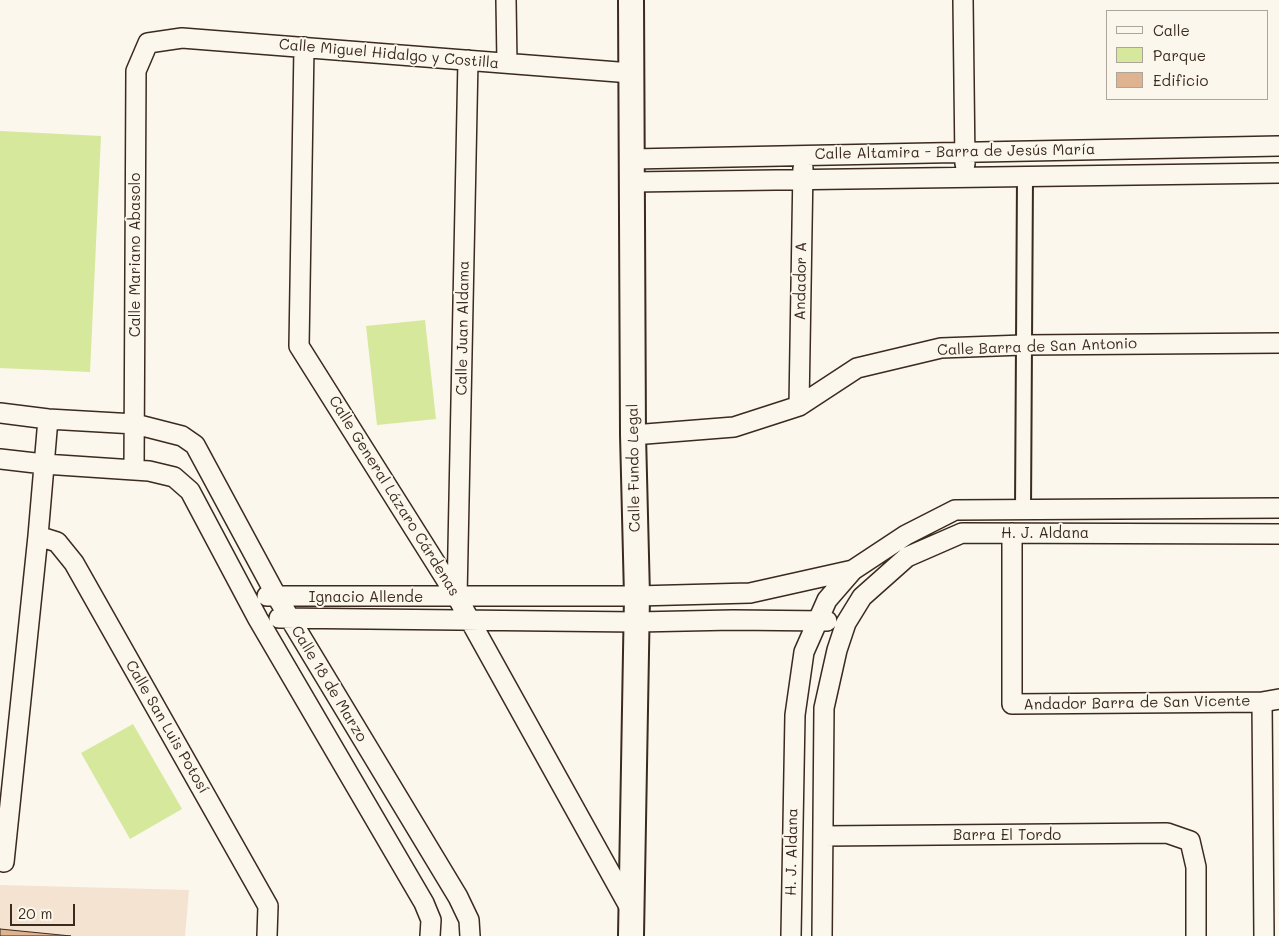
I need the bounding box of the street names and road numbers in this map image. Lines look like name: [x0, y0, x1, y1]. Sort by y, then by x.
street label: Calle Miguel Hidalgo y Costilla: [278, 35, 500, 73]
street label: Calle Altamira - Barra de Jesús María: [815, 141, 1095, 163]
street label: Calle Mariano Abasolo: [126, 173, 144, 337]
street label: Andador A: [791, 242, 811, 320]
street label: Calle Juan Aldama: [453, 260, 473, 396]
street label: Calle Barra de San Antonio: [937, 335, 1137, 359]
street label: Calle General Lázaro Cárdenas: [325, 393, 463, 599]
street label: Calle Fundo Legal: [624, 403, 644, 533]
street label: H. J. Aldana: [1001, 524, 1089, 542]
street label: Ignacio Allende: [309, 588, 423, 606]
street label: Calle 18 de Marzo: [287, 623, 371, 745]
street label: Calle San Luis Potosí: [121, 657, 213, 797]
street label: Andador Barra de San Vicente: [1023, 692, 1251, 714]
street label: H. J. Aldana: [782, 808, 802, 896]
street label: Barra El Tordo: [953, 826, 1061, 844]

